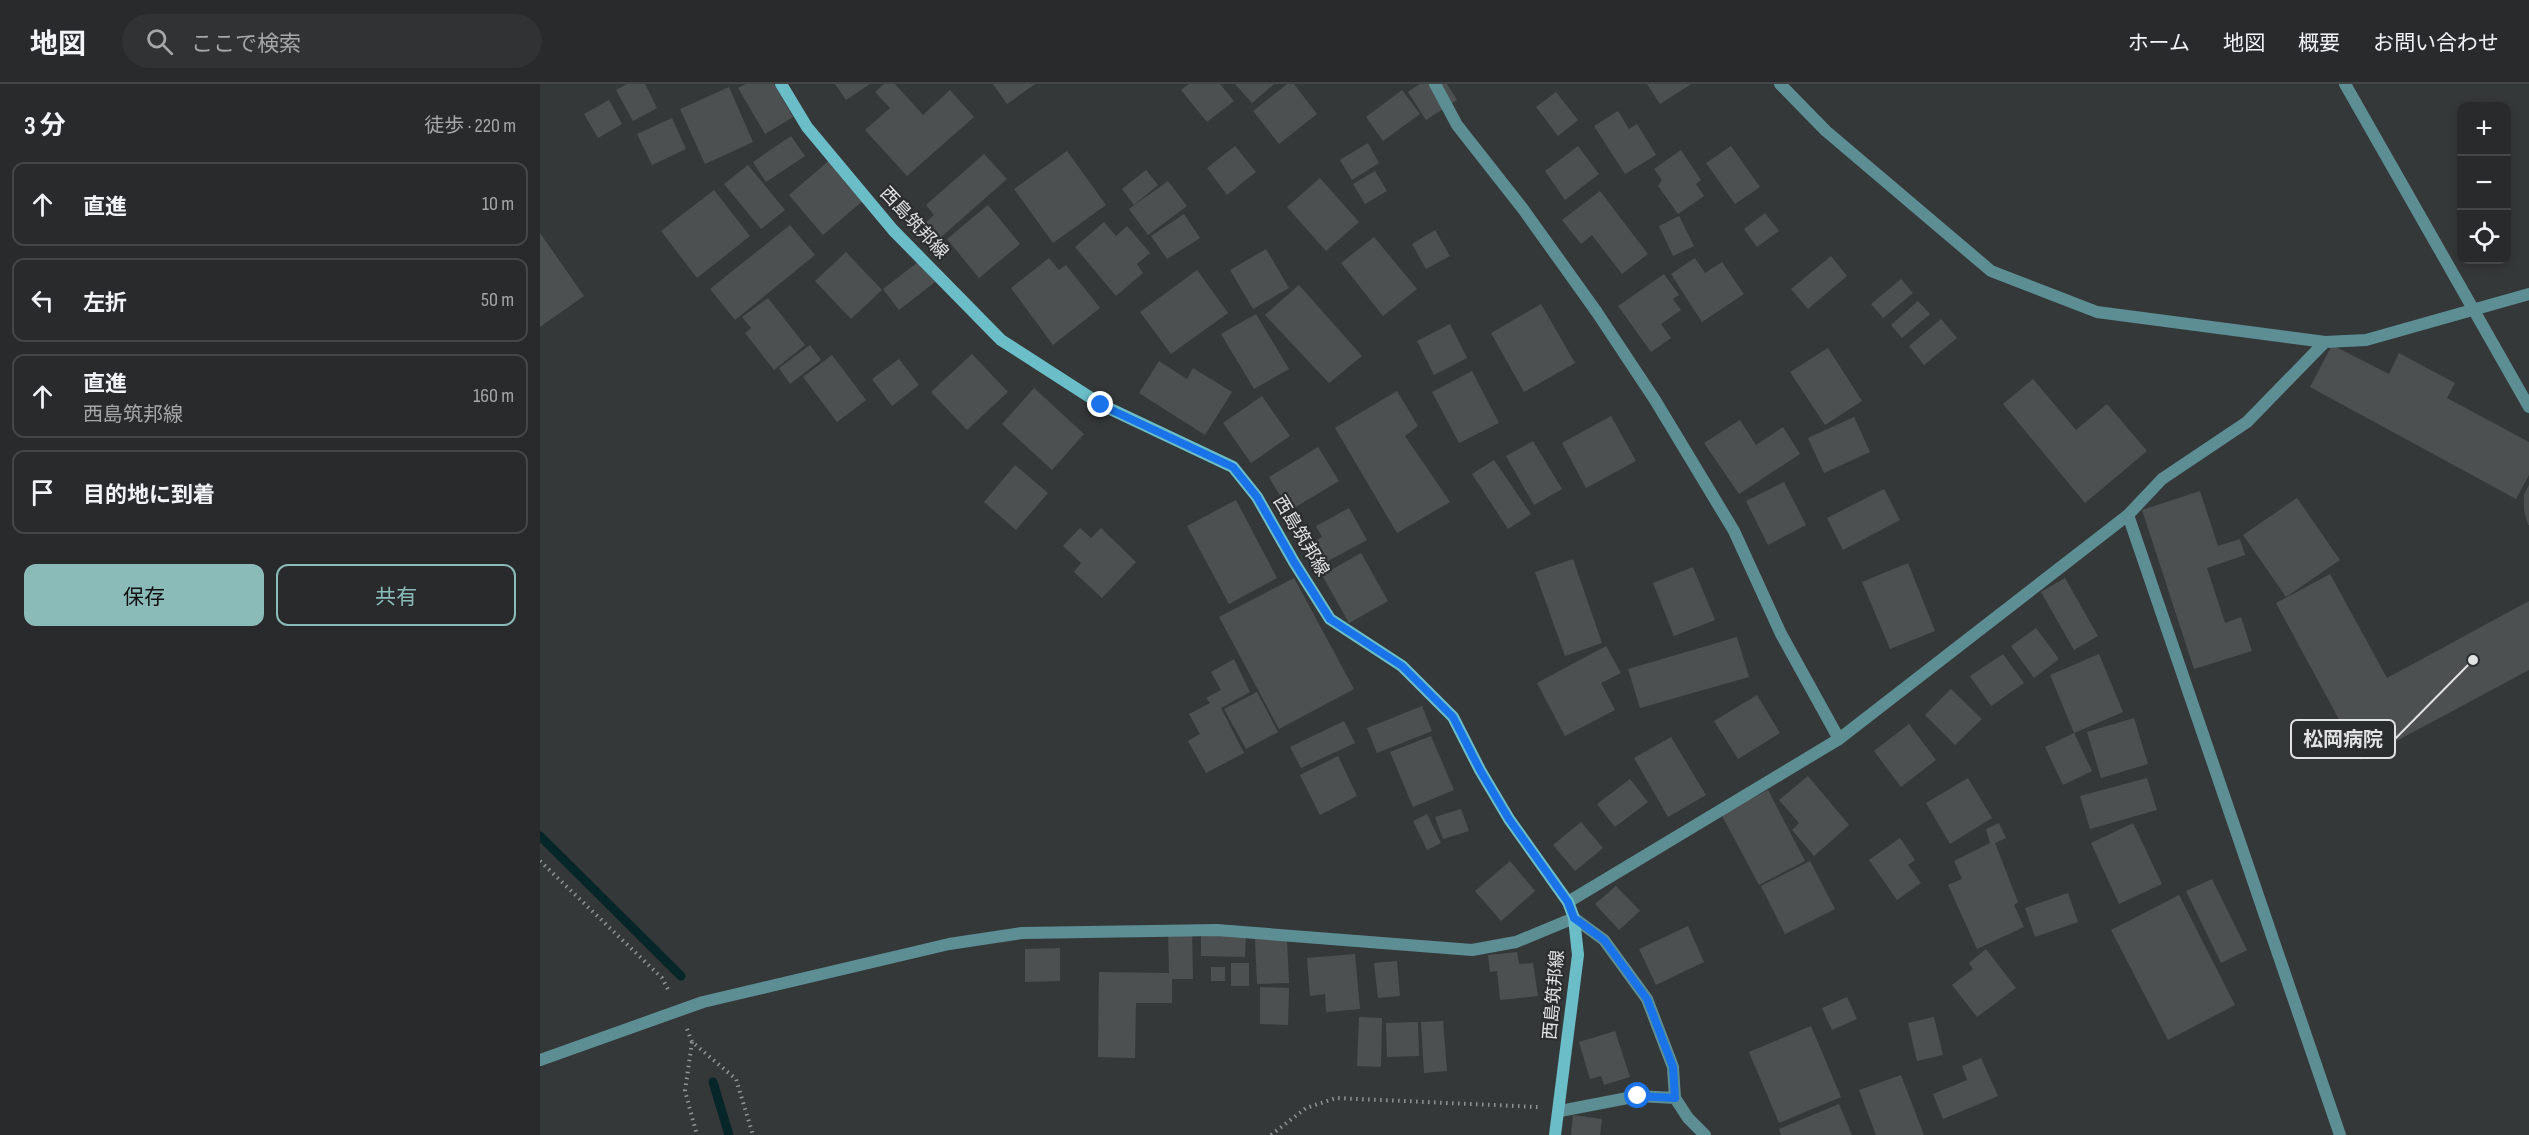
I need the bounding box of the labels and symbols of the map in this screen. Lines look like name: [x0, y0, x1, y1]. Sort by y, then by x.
street label: 西島筑邦線: [876, 183, 952, 263]
route end: [1087, 391, 1113, 417]
street label: 西島筑邦線: [1269, 492, 1333, 580]
callout: 松岡病院: [2291, 720, 2395, 758]
text: 松岡病院: [2303, 728, 2383, 752]
street label: 西島筑邦線: [1540, 949, 1568, 1041]
route start: [1624, 1082, 1650, 1108]

